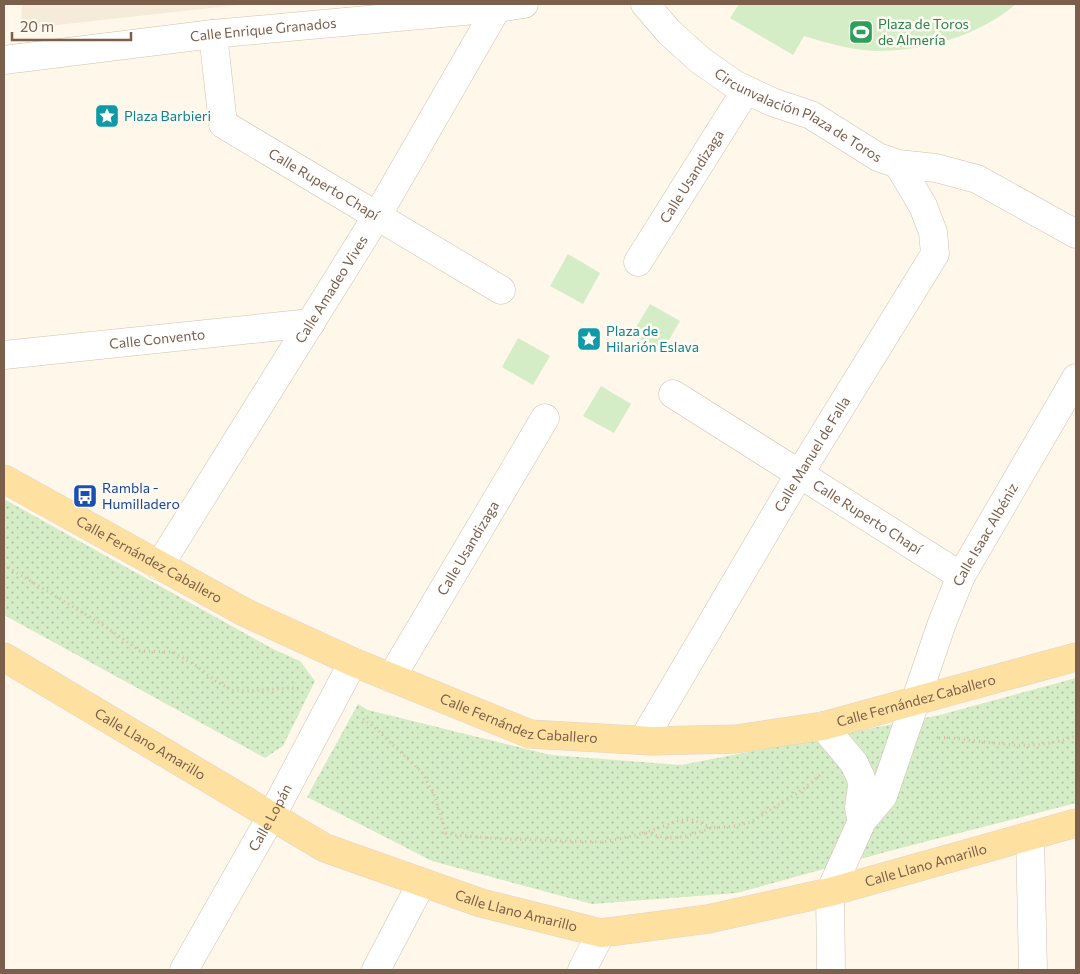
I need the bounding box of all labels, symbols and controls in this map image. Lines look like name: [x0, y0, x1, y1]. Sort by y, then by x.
scale bar: [12, 10, 131, 42]
street label: Calle Enrique Granados: [189, 14, 337, 45]
place label: Plaza de Toros de Almería: [878, 15, 969, 48]
text: 20 m: [20, 17, 54, 35]
sports icon: Plaza de Toros de Almería: [848, 19, 874, 45]
street label: Circunvalación Plaza de Toros: [712, 64, 885, 165]
place icon: Plaza Barbieri: [94, 103, 120, 129]
place label: Plaza Barbieri: [124, 107, 211, 124]
street label: Calle Usandizaga: [656, 126, 727, 226]
street label: Calle Ruperto Chapí: [266, 144, 383, 224]
street label: Calle Amadeo Vives: [291, 232, 371, 346]
place label: Plaza de Hilarión Eslava: [606, 322, 699, 355]
street label: Calle Convento: [108, 325, 206, 352]
place icon: Plaza de Hilarión Eslava: [576, 326, 602, 352]
street label: Calle Manuel de Falla: [770, 393, 853, 515]
street label: Calle Ruperto Chapí: [810, 476, 926, 558]
place label: Rambla - Humilladero: [102, 479, 180, 512]
street label: Calle Isaac Albéniz: [949, 480, 1021, 588]
bus stop icon: Rambla - Humilladero: [72, 483, 98, 509]
street label: Calle Usandizaga: [433, 497, 502, 598]
street label: Calle Fernández Caballero: [74, 512, 225, 606]
street label: Calle Fernández Caballero: [834, 670, 997, 730]
street label: Calle Fernández Caballero: [438, 689, 598, 746]
street label: Calle Llano Amarillo: [92, 704, 209, 783]
street label: Calle Lopán: [244, 781, 295, 854]
street label: Calle Llano Amarillo: [863, 839, 989, 890]
street label: Calle Llano Amarillo: [453, 886, 579, 935]

